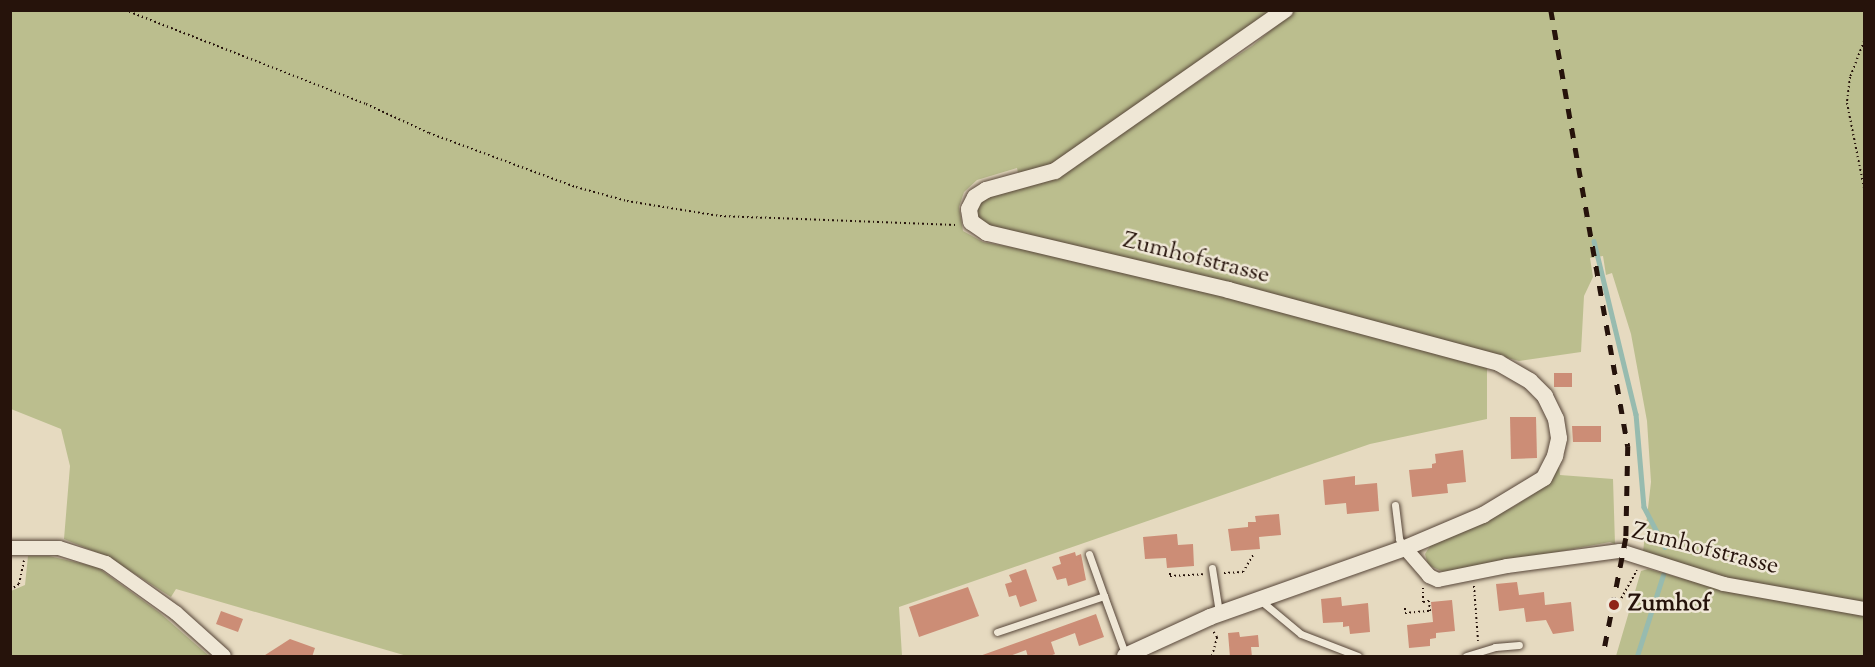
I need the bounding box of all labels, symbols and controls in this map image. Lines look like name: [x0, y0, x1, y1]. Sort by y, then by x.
street label: Zumhofstrasse: [1120, 227, 1272, 291]
street label: Zumhofstrasse: [1629, 518, 1781, 582]
place label: Zumhof: [1628, 591, 1710, 619]
marker: Zumhof: [1605, 596, 1623, 614]

